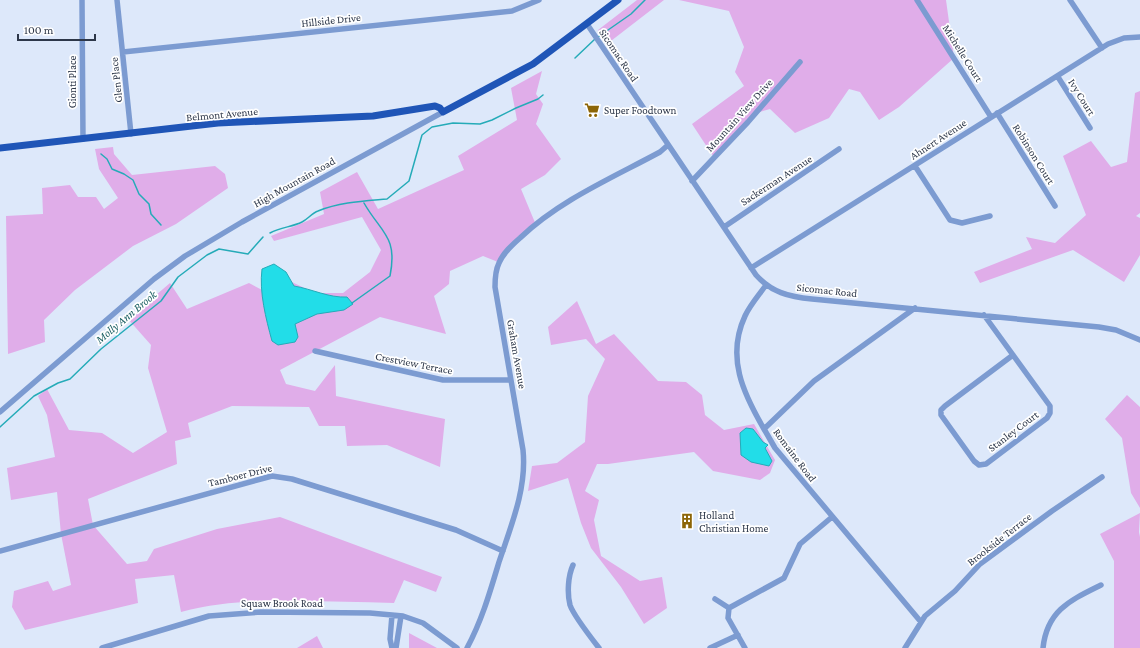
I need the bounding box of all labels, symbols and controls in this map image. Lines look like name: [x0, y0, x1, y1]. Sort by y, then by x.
street label: Hillside Drive: [301, 11, 361, 29]
scale bar: [18, 16, 95, 42]
street label: Michelle Court: [941, 22, 986, 84]
text: 100 m: [24, 23, 54, 37]
street label: Sicomac Road: [597, 26, 641, 84]
street label: Gionti Place: [66, 56, 78, 108]
street label: Glen Place: [108, 57, 124, 103]
street label: Mountain View Drive: [703, 76, 775, 154]
street label: Ivy Court: [1065, 76, 1098, 118]
supermarket icon: Super Foodtown: [583, 101, 601, 119]
place label: Super Foodtown: [604, 104, 677, 117]
street label: Belmont Avenue: [186, 105, 259, 123]
street label: Ahnert Avenue: [908, 116, 969, 162]
street label: Robinson Court: [1011, 122, 1058, 187]
street label: Sackerman Avenue: [738, 152, 814, 208]
street label: High Mountain Road: [251, 154, 338, 210]
street label: Sicomac Road: [796, 281, 858, 299]
water label: Molly Ann Brook: [92, 287, 160, 347]
street label: Graham Avenue: [505, 318, 529, 390]
street label: Crestview Terrace: [374, 350, 454, 376]
street label: Stanley Court: [985, 408, 1041, 455]
street label: Romaine Road: [771, 426, 819, 484]
street label: Tamboer Drive: [207, 461, 273, 489]
place label: Holland Christian Home: [699, 509, 769, 534]
street label: Brookside Terrace: [965, 510, 1034, 568]
building icon: Holland Christian Home: [678, 512, 696, 530]
street label: Squaw Brook Road: [241, 597, 323, 610]

